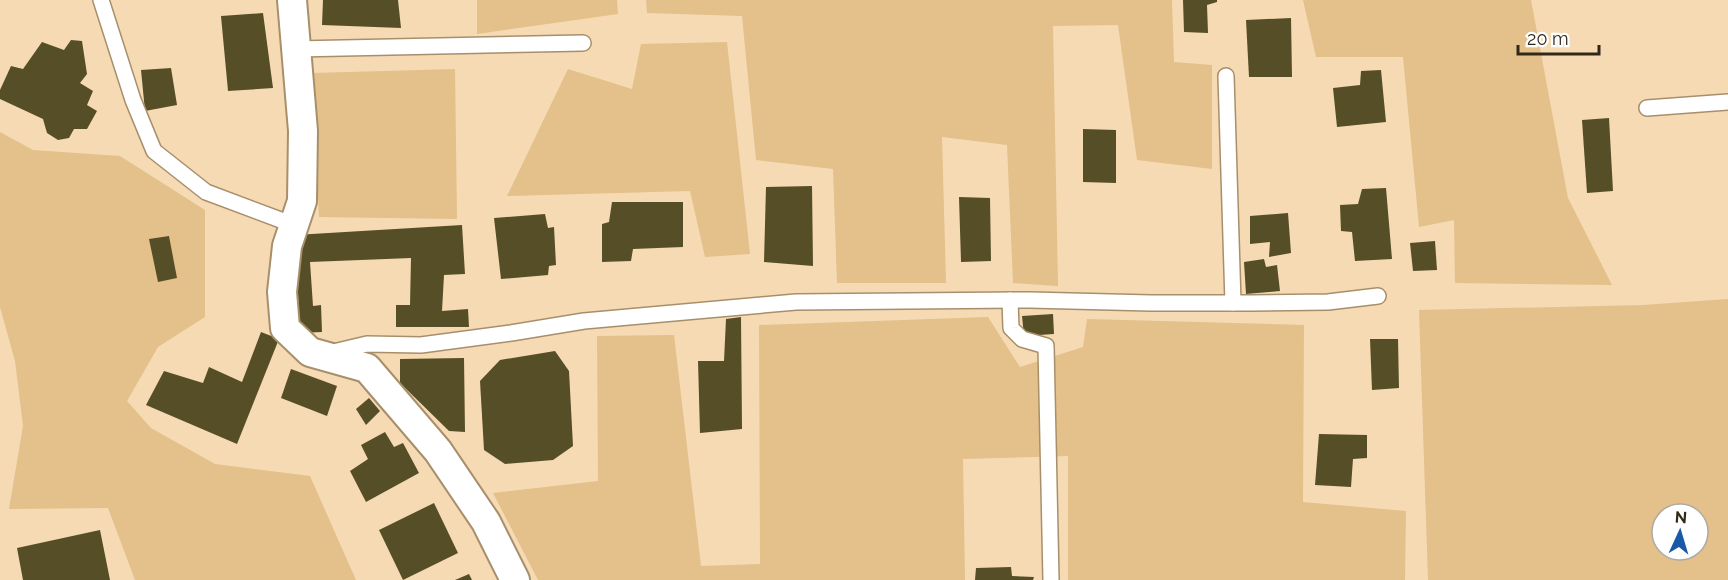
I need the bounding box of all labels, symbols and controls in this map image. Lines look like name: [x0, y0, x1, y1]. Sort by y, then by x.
scale bar: [1518, 18, 1599, 56]
text: 20 m: [1527, 28, 1569, 49]
north arrow: [1650, 502, 1710, 562]
text: N: [1674, 508, 1688, 527]

